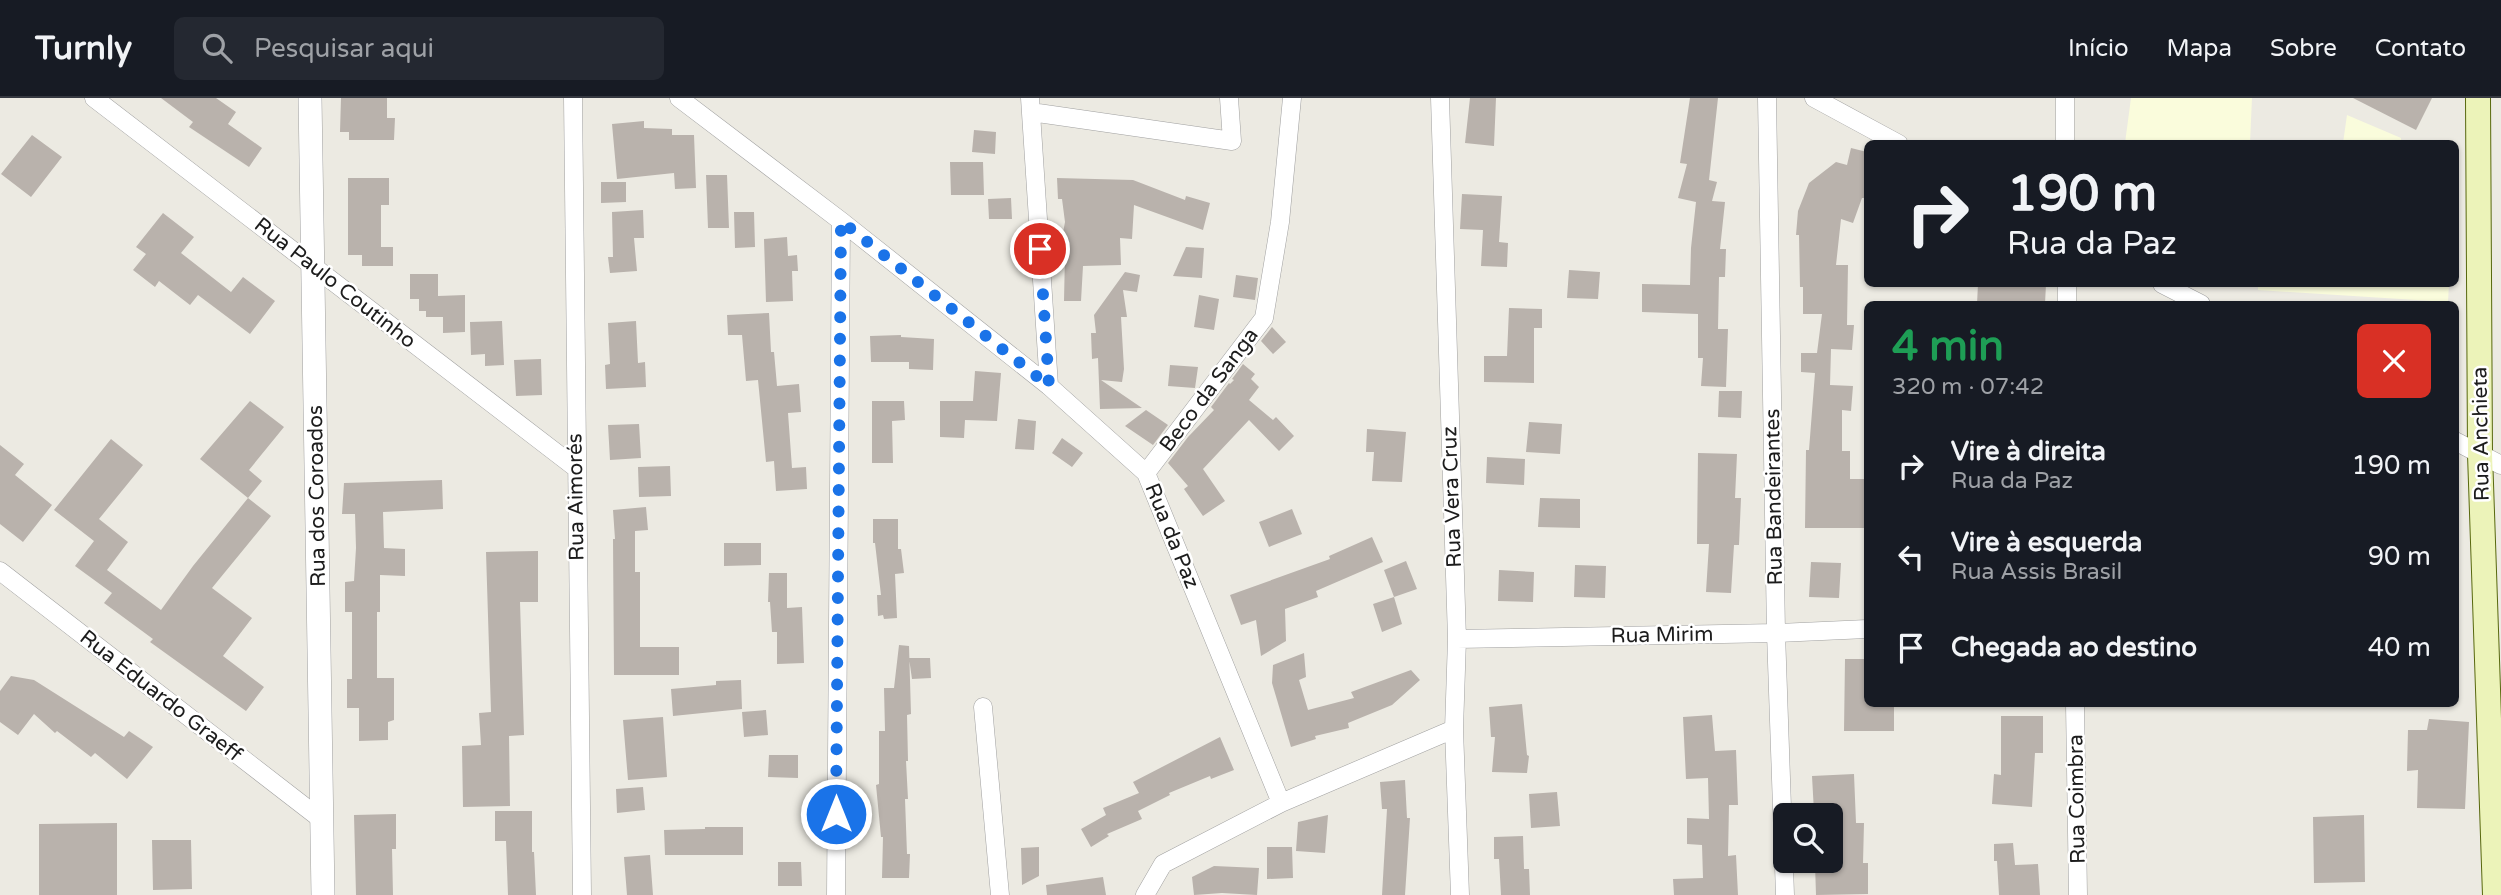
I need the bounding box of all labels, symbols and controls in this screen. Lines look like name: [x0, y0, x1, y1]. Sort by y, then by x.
search box: [174, 17, 664, 80]
text: Turnly: [35, 29, 132, 68]
icon: search: [198, 29, 236, 67]
text: Pesquisar aqui: [254, 33, 434, 64]
text: Início: [2068, 34, 2129, 63]
text: Mapa: [2167, 34, 2232, 63]
text: Sobre: [2270, 34, 2337, 63]
text: Contato: [2375, 34, 2466, 63]
text: 190 m: [2007, 165, 2157, 224]
icon: right: [1892, 168, 1983, 259]
street label: Rua Paulo Coutinho: [249, 212, 421, 354]
pin: [1010, 219, 1070, 279]
text: Rua da Paz: [2007, 225, 2177, 263]
icon: arrive: [1021, 230, 1059, 268]
text: 4 min: [1892, 321, 2004, 372]
street label: Beco da Sanga: [1154, 323, 1264, 457]
button: close: [2357, 324, 2431, 398]
street label: Rua Anchieta: [2467, 367, 2495, 501]
text: 320 m · 07:42: [1892, 373, 2044, 401]
street label: Rua dos Coroados: [303, 405, 331, 587]
street label: Rua Bandeirantes: [1760, 408, 1788, 586]
street label: Rua Vera Cruz: [1437, 426, 1467, 568]
street label: Rua Aimorés: [562, 433, 590, 561]
text: Vire à direita: [1951, 436, 2106, 467]
icon: right: [1892, 447, 1930, 485]
text: 190 m: [2351, 450, 2431, 481]
text: Rua da Paz: [1951, 467, 2073, 495]
street label: Rua da Paz: [1140, 480, 1204, 592]
text: Vire à esquerda: [1951, 527, 2142, 558]
icon: left: [1892, 538, 1930, 576]
text: 90 m: [2368, 541, 2431, 572]
text: Rua Assis Brasil: [1951, 558, 2122, 586]
street label: Rua Mirim: [1610, 622, 1714, 648]
street label: Rua Eduardo Graeff: [75, 625, 248, 768]
icon: arrive: [1892, 629, 1930, 667]
text: Chegada ao destino: [1951, 632, 2197, 663]
text: 40 m: [2368, 632, 2431, 663]
street label: Rua Coimbra: [2063, 734, 2091, 864]
position arrow: [799, 777, 873, 851]
map controls: [1773, 803, 1843, 873]
button: search: [1773, 803, 1843, 873]

